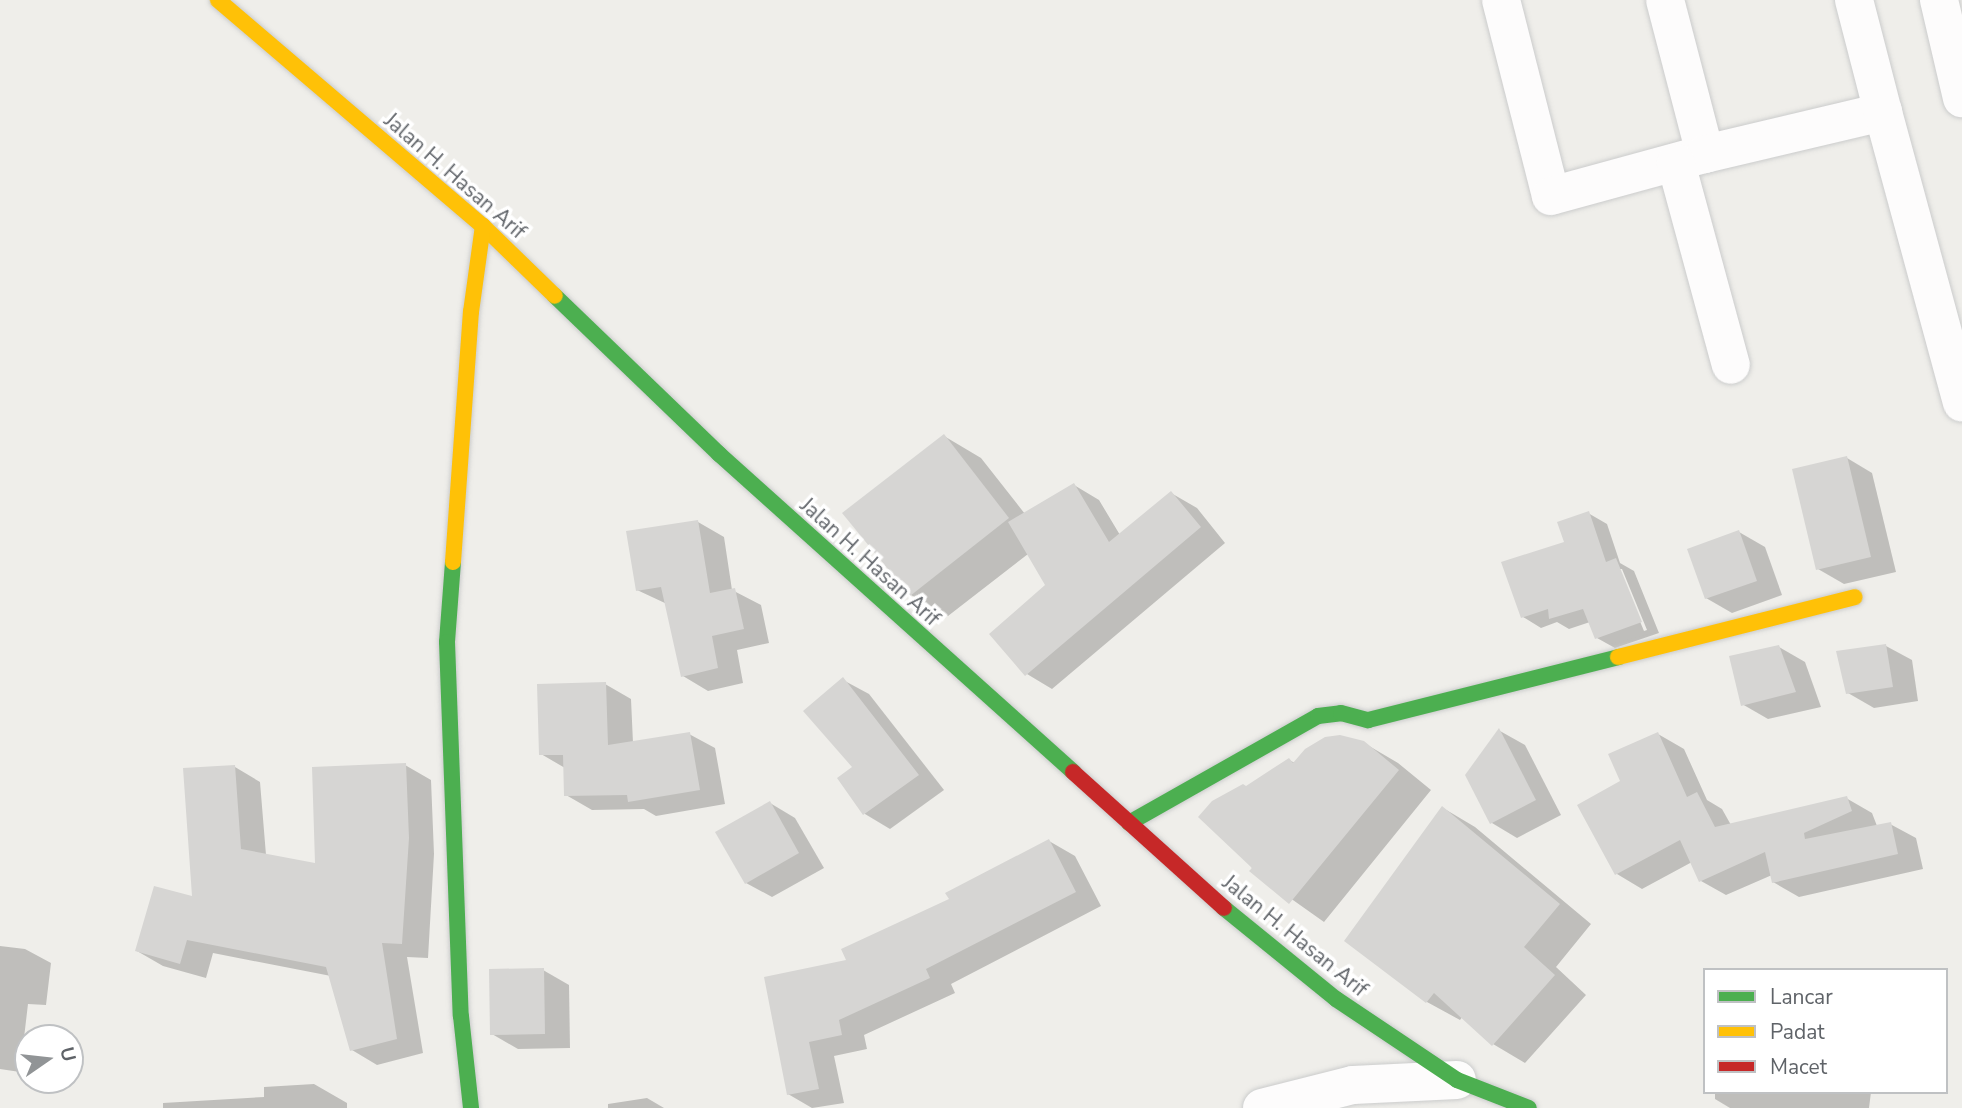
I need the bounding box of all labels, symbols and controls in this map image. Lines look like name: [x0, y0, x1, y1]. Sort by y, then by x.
street label: Jalan H. Hasan Arif: [379, 108, 531, 244]
street label: Jalan H. Hasan Arif: [795, 493, 945, 631]
street label: Jalan H. Hasan Arif: [1217, 870, 1373, 1002]
legend: [1703, 968, 1948, 1094]
text: Lancar: [1770, 983, 1833, 1011]
text: Padat: [1770, 1018, 1825, 1046]
north arrow: [14, 1024, 84, 1094]
text: U: [53, 1044, 82, 1064]
text: Macet: [1770, 1053, 1827, 1081]

